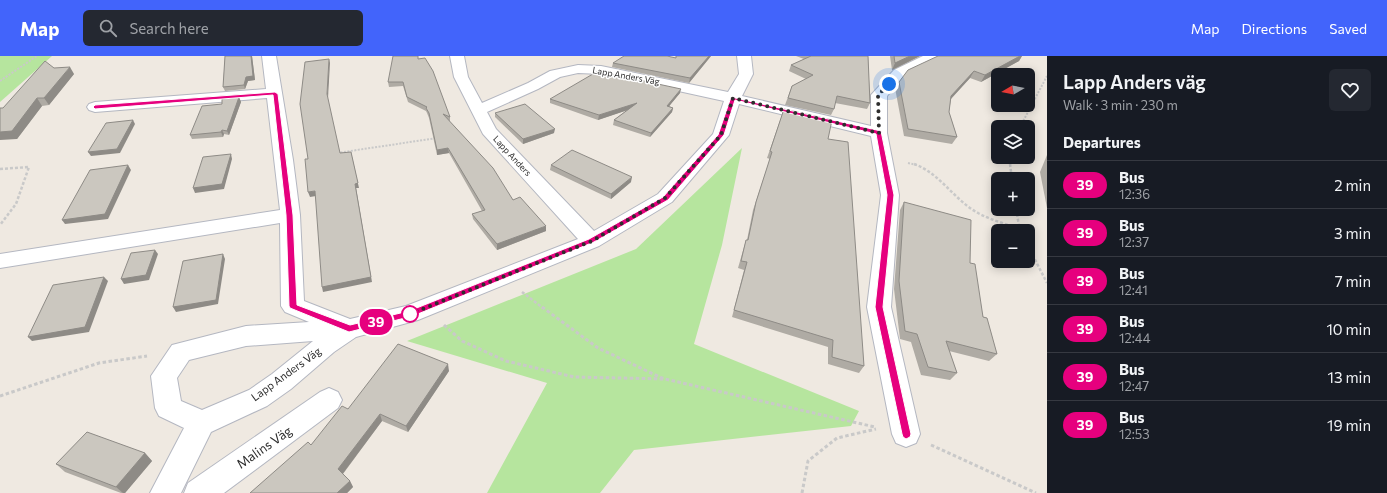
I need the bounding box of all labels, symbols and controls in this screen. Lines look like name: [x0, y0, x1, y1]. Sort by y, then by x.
search box: [83, 10, 363, 46]
text: Map: [20, 17, 59, 40]
icon: search: [97, 17, 119, 39]
text: Search here: [129, 19, 209, 37]
text: Map: [1191, 20, 1220, 37]
text: Directions: [1242, 20, 1307, 37]
text: Saved: [1329, 20, 1367, 37]
street label: Lapp Anders Väg: [592, 64, 661, 87]
north arrow: [991, 68, 1035, 112]
map controls: [991, 68, 1035, 268]
button: heart: [1329, 69, 1371, 111]
text: Lapp Anders väg: [1063, 70, 1206, 93]
your location: [879, 74, 899, 94]
text: Walk · 3 min · 230 m: [1063, 97, 1178, 113]
button: layers: [991, 120, 1035, 164]
street label: Lapp Anders: [491, 133, 534, 178]
text: Departures: [1063, 133, 1141, 151]
text: Bus: [1119, 168, 1144, 186]
button: +: [991, 172, 1035, 216]
text: 39: [1077, 176, 1093, 193]
text: 2 min: [1334, 176, 1371, 194]
text: 12:36: [1119, 186, 1150, 202]
text: Bus: [1119, 216, 1144, 234]
button: −: [991, 224, 1035, 268]
text: 39: [1077, 224, 1093, 241]
text: 3 min: [1334, 224, 1371, 242]
text: 12:37: [1119, 234, 1149, 250]
text: Bus: [1119, 264, 1144, 282]
text: 39: [1077, 272, 1093, 289]
text: 7 min: [1335, 272, 1371, 290]
text: 12:41: [1119, 282, 1148, 298]
unlabelled marker: [401, 305, 419, 323]
line badge: 39: [358, 309, 394, 335]
text: Bus: [1119, 312, 1144, 330]
text: 39: [368, 313, 384, 330]
text: 39: [1077, 320, 1093, 337]
text: 10 min: [1326, 320, 1371, 338]
text: 12:44: [1119, 330, 1150, 346]
street label: Lapp Anders Väg: [248, 344, 323, 403]
text: Bus: [1119, 360, 1144, 378]
text: 39: [1077, 368, 1093, 385]
text: 13 min: [1328, 368, 1371, 386]
text: 12:47: [1119, 378, 1149, 394]
text: Bus: [1119, 408, 1144, 426]
text: 39: [1077, 416, 1093, 433]
text: 19 min: [1327, 416, 1371, 434]
street label: Malins Väg: [233, 422, 295, 472]
text: 12:53: [1119, 426, 1150, 442]

